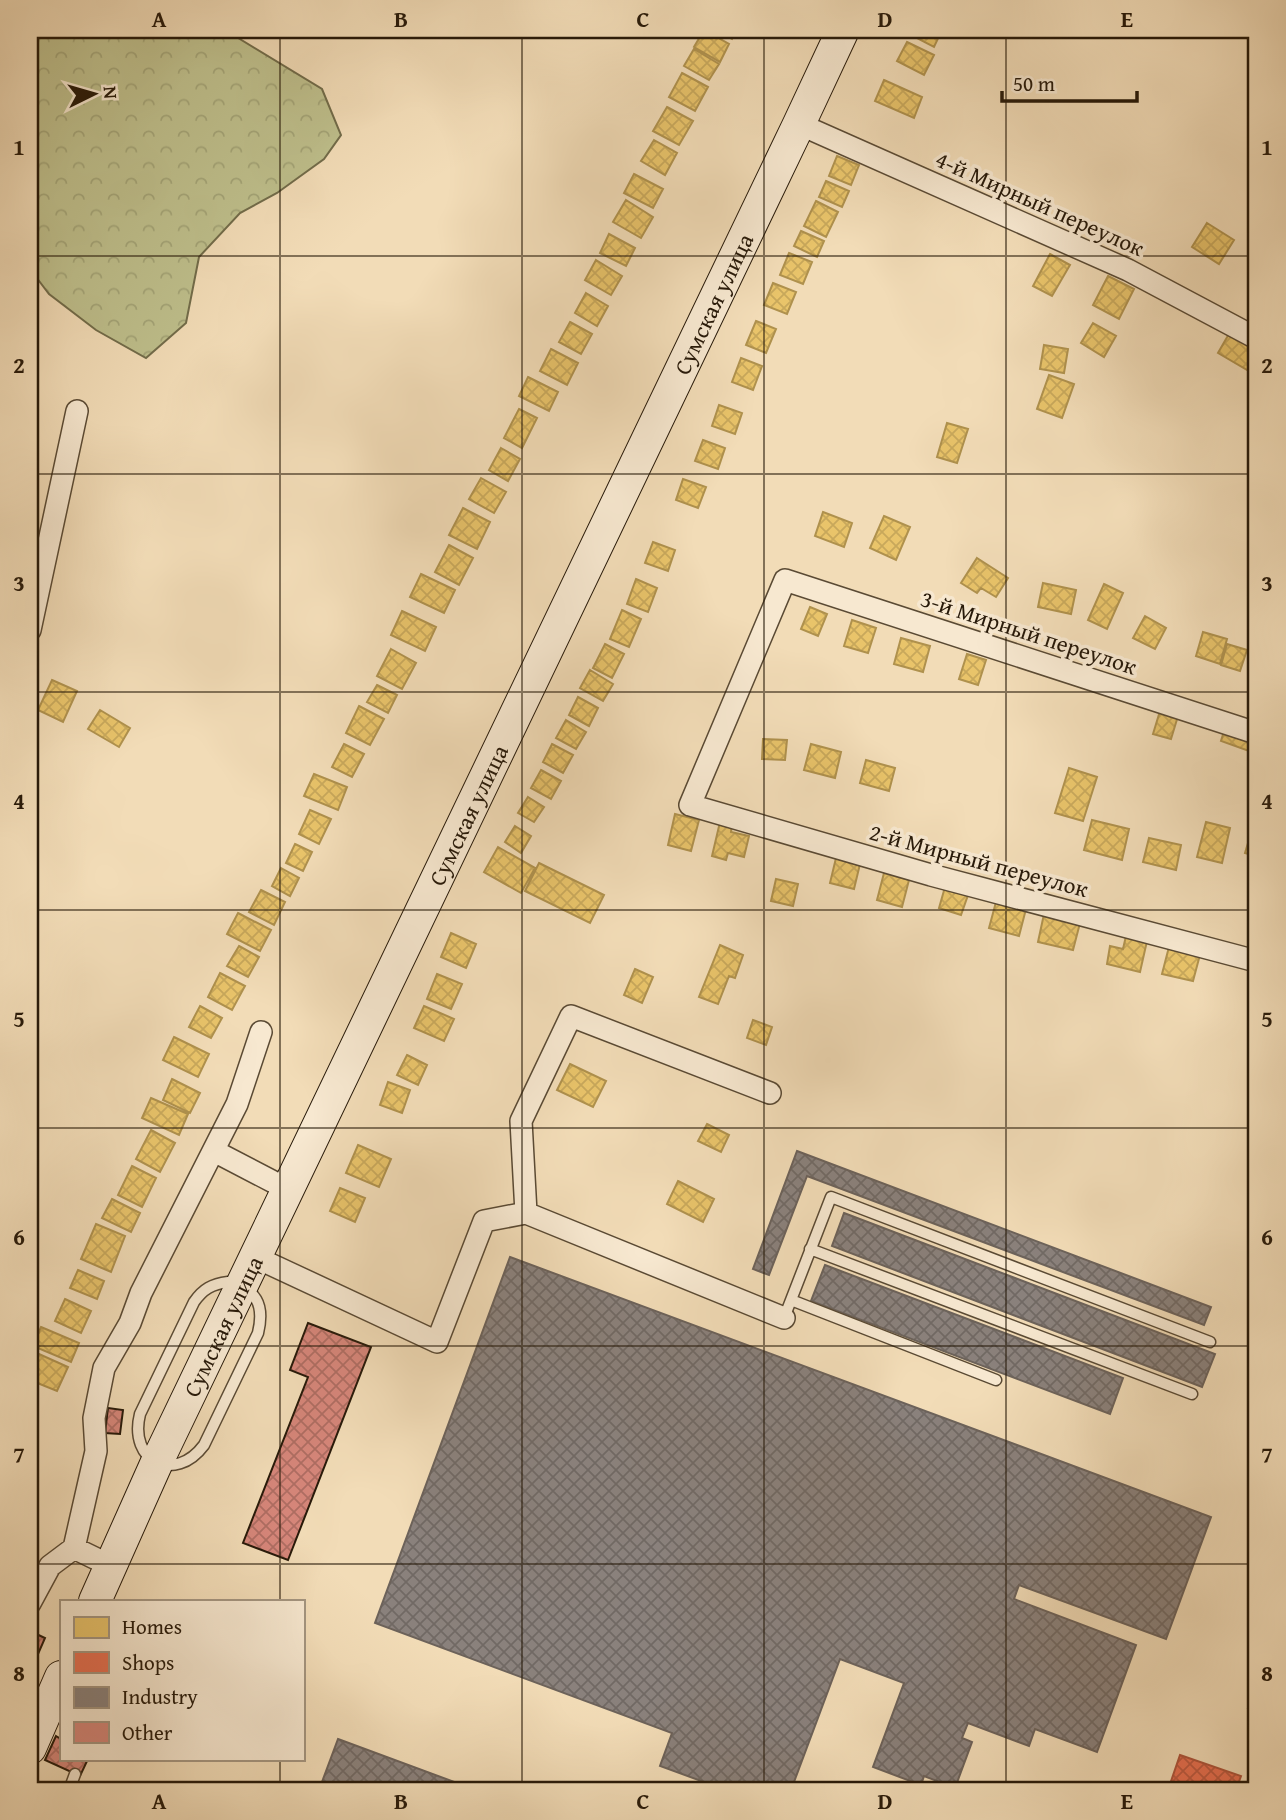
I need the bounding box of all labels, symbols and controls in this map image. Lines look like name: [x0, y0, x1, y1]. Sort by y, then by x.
text: A: [152, 2, 167, 35]
text: B: [394, 2, 408, 35]
text: C: [636, 2, 650, 35]
text: D: [878, 2, 893, 35]
text: E: [1121, 2, 1133, 35]
north arrow: [60, 60, 130, 130]
scale bar: [1002, 60, 1137, 104]
text: 50 m: [1013, 68, 1055, 99]
text: N: [96, 85, 125, 100]
text: 1: [13, 130, 25, 163]
text: 1: [1261, 130, 1273, 163]
street label: 4-й Мирный переулок: [930, 142, 1150, 264]
street label: Сумская улица: [665, 228, 761, 380]
text: 2: [13, 348, 25, 381]
text: 2: [1261, 348, 1273, 381]
text: 3: [13, 566, 25, 599]
text: 3: [1261, 566, 1273, 599]
street label: 3-й Мирный переулок: [917, 582, 1141, 682]
street label: Сумская улица: [420, 739, 515, 891]
text: 4: [13, 784, 25, 817]
text: 4: [1261, 784, 1273, 817]
street label: 2-й Мирный переулок: [866, 815, 1092, 905]
text: 5: [13, 1002, 25, 1035]
text: 5: [1261, 1002, 1273, 1035]
text: 6: [13, 1220, 25, 1253]
text: 6: [1261, 1220, 1273, 1253]
street label: Сумская улица: [174, 1250, 270, 1402]
text: 7: [13, 1438, 25, 1471]
text: 7: [1261, 1438, 1273, 1471]
legend: [60, 1600, 304, 1760]
text: Homes: [122, 1611, 182, 1642]
text: Shops: [122, 1647, 174, 1678]
text: 8: [13, 1656, 25, 1689]
text: 8: [1261, 1656, 1273, 1689]
text: Industry: [122, 1681, 198, 1712]
text: Other: [122, 1717, 173, 1748]
text: A: [152, 1784, 167, 1817]
text: B: [394, 1784, 408, 1817]
text: C: [636, 1784, 650, 1817]
text: D: [878, 1784, 893, 1817]
text: E: [1121, 1784, 1133, 1817]

